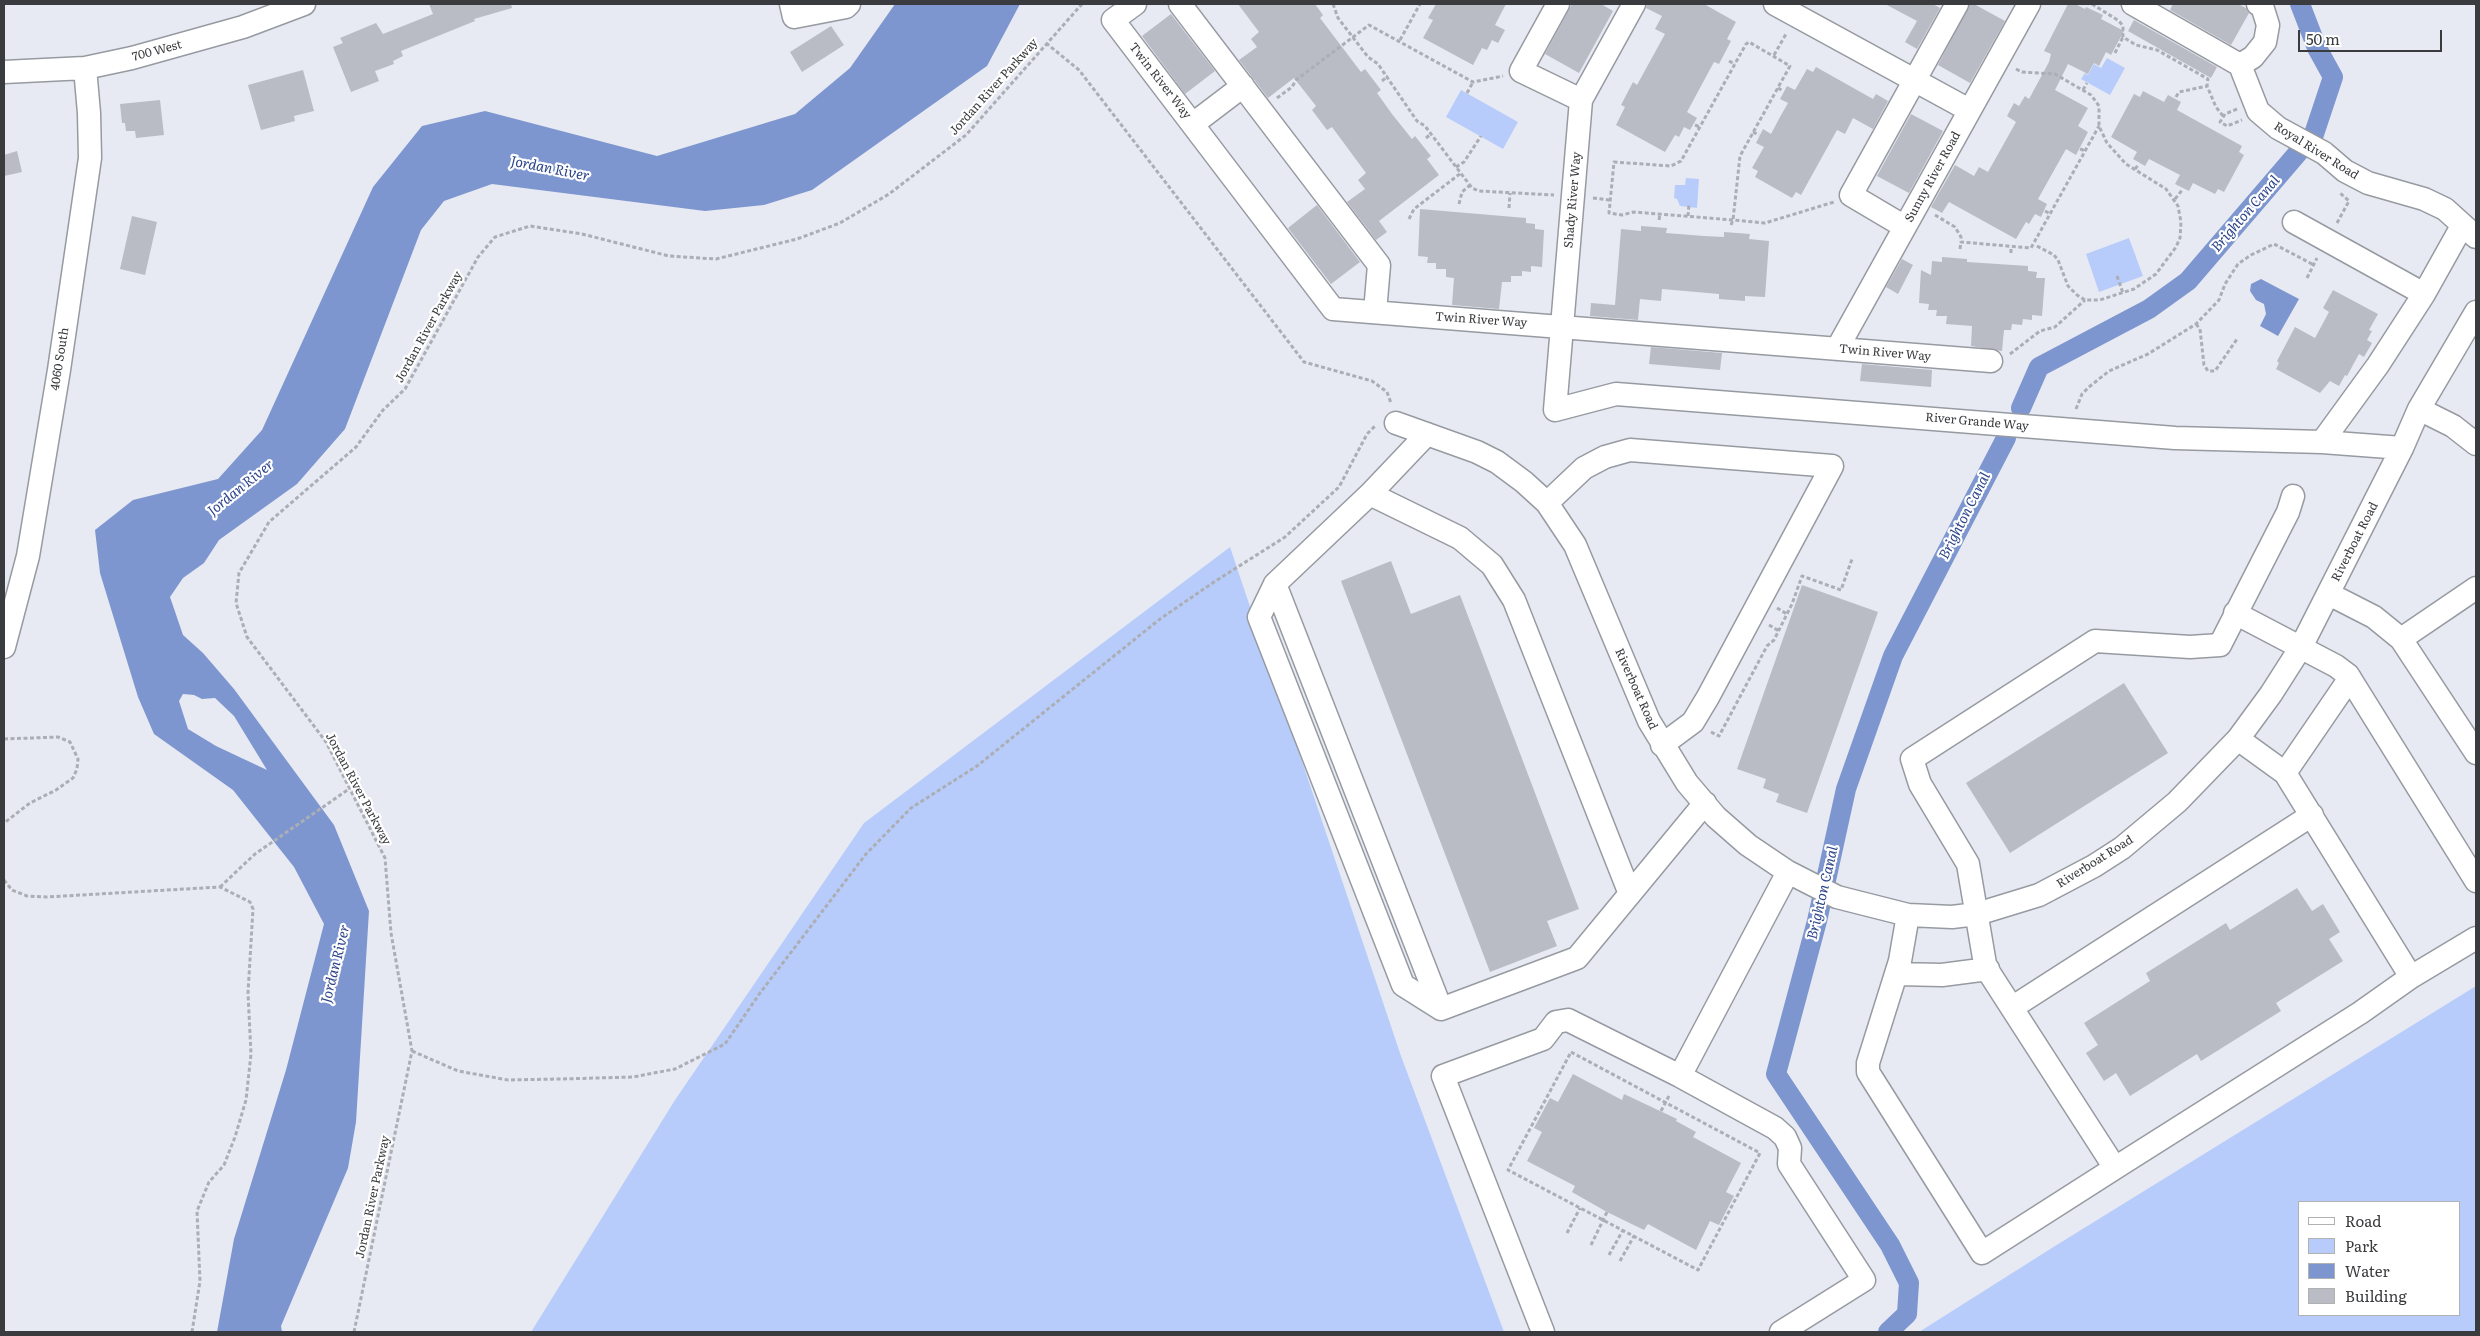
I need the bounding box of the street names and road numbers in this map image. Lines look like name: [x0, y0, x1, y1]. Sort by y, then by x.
street label: Jordan River Parkway: [947, 36, 1041, 138]
street label: 700 West: [131, 37, 183, 65]
street label: Twin River Way: [1126, 40, 1194, 122]
street label: Royal River Road: [2271, 119, 2361, 183]
street label: Sunny River Road: [1902, 129, 1964, 225]
street label: Shady River Way: [1562, 151, 1584, 249]
street label: Jordan River Parkway: [392, 269, 466, 385]
street label: Twin River Way: [1434, 310, 1528, 330]
street label: 4060 South: [48, 327, 72, 391]
street label: Twin River Way: [1838, 342, 1932, 364]
street label: River Grande Way: [1925, 410, 2029, 434]
street label: Riverboat Road: [2329, 500, 2381, 584]
street label: Riverboat Road: [1612, 646, 1660, 732]
street label: Jordan River Parkway: [322, 730, 394, 848]
street label: Riverboat Road: [2054, 833, 2136, 891]
street label: Jordan River Parkway: [353, 1134, 393, 1260]

